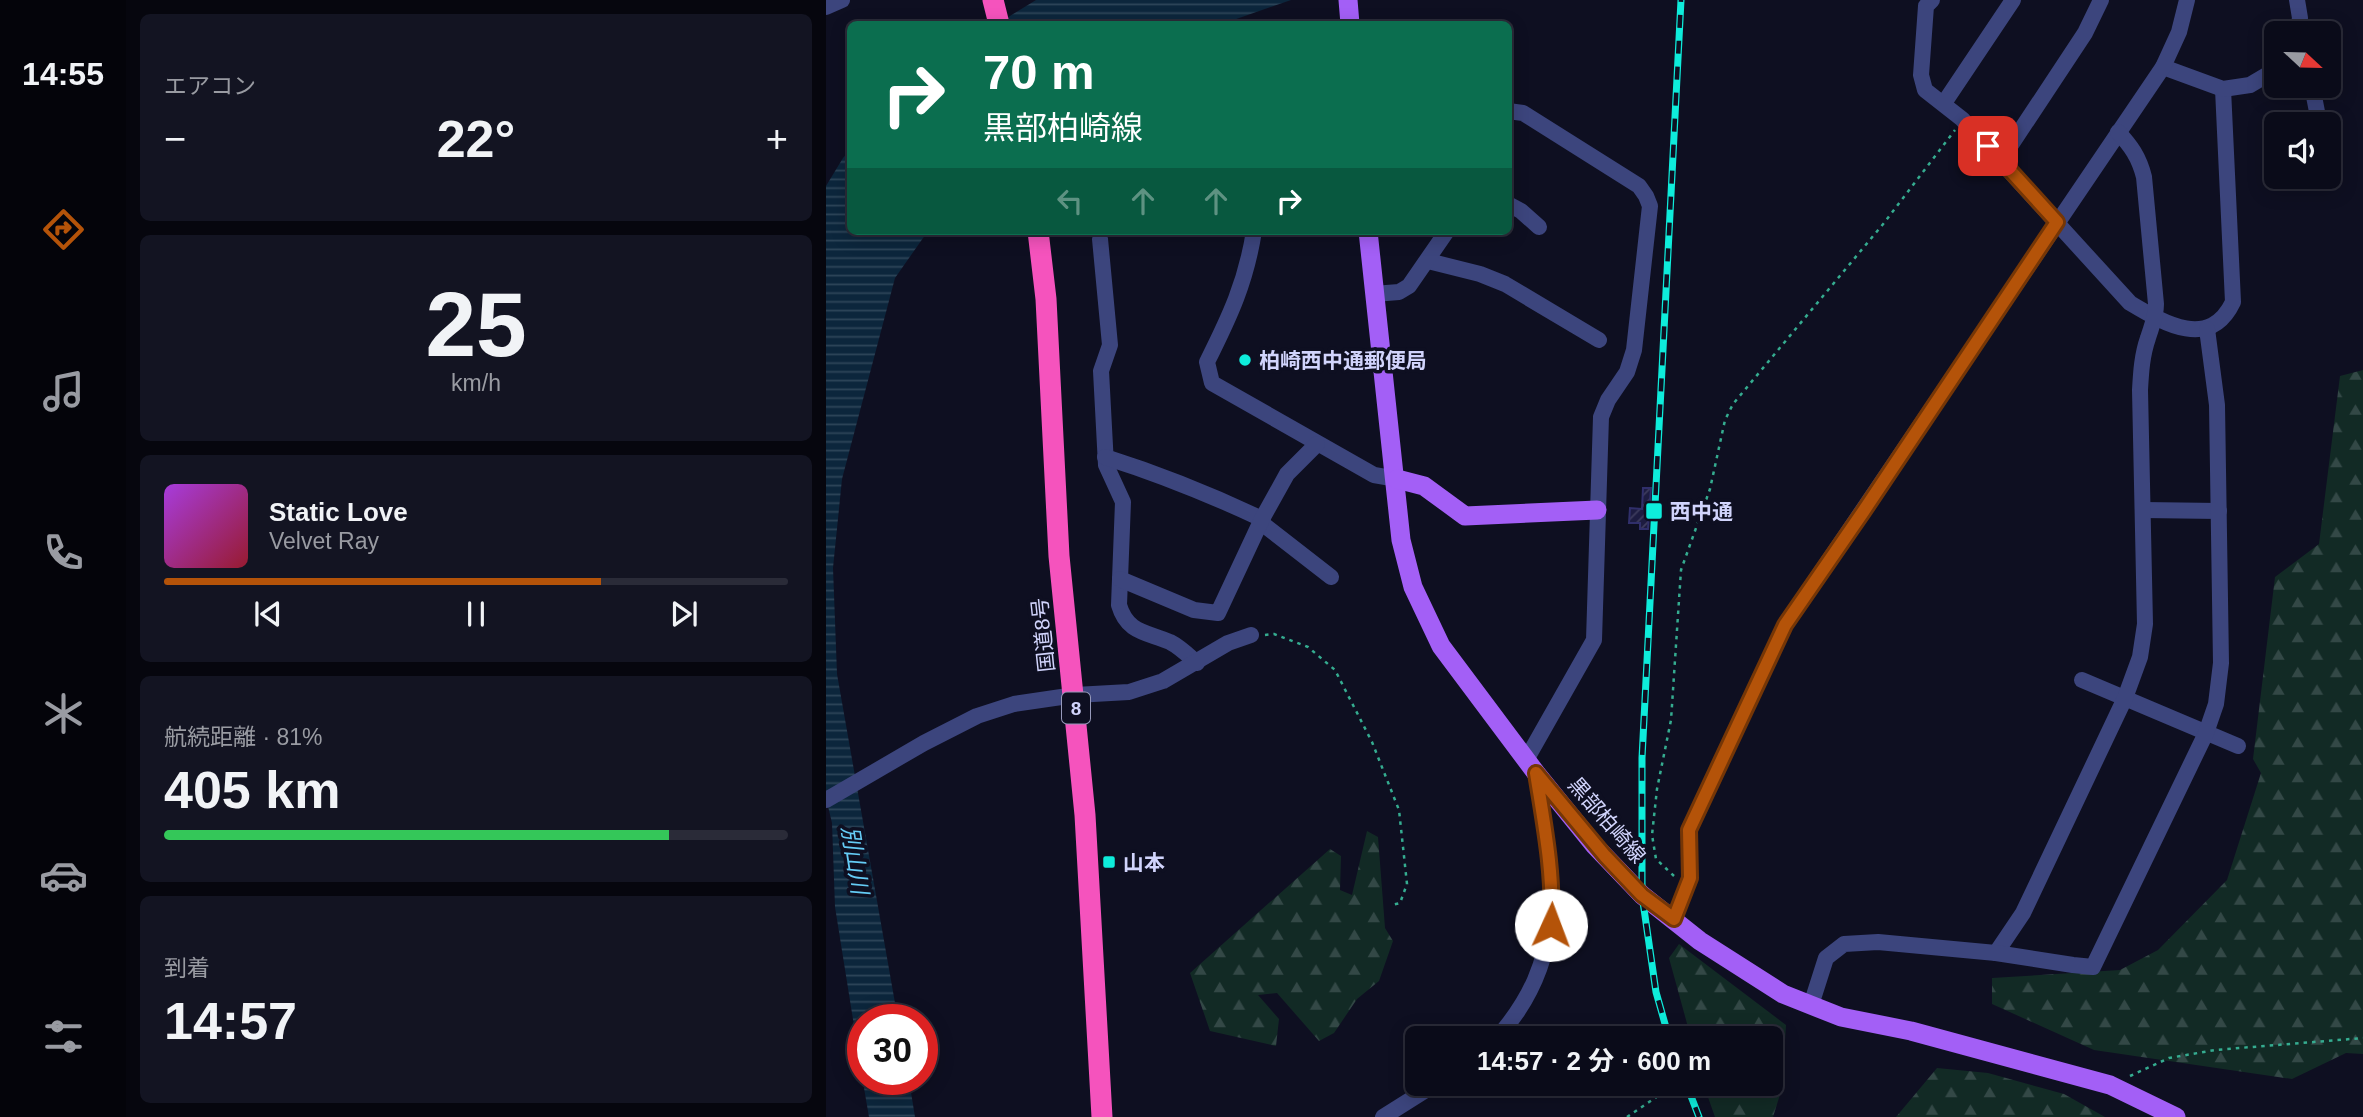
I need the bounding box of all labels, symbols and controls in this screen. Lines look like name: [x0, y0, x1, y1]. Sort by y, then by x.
north arrow: [2264, 21, 2342, 98]
map controls: [2264, 21, 2341, 189]
text: 70 m: [983, 45, 1095, 99]
icon: right: [868, 49, 959, 140]
text: 14:55: [22, 56, 104, 92]
text: エアコン: [164, 73, 256, 99]
text: 22°: [437, 110, 515, 168]
text: 黒部柏崎線: [983, 110, 1143, 146]
button: sound: [2264, 112, 2341, 189]
pin: [1958, 116, 2018, 176]
text: −: [164, 118, 186, 160]
text: +: [766, 118, 788, 160]
icon: arrive: [1969, 127, 2007, 165]
icon: left: [1051, 182, 1089, 220]
icon: ahead: [1124, 182, 1162, 220]
icon: ahead: [1197, 182, 1235, 220]
icon: right: [1270, 182, 1308, 220]
icon: directions: [39, 205, 88, 254]
text: 25: [425, 274, 527, 375]
place label: 柏崎西中通郵便局: [1259, 349, 1427, 372]
marker: 柏崎西中通郵便局: [1237, 352, 1253, 368]
icon: music: [39, 367, 88, 416]
text: km/h: [451, 370, 501, 396]
text: Static Love: [269, 497, 408, 527]
place label: 西中通: [1670, 500, 1733, 523]
marker: 西中通: [1644, 501, 1664, 521]
icon: phone: [39, 528, 88, 577]
text: Velvet Ray: [269, 528, 379, 554]
icon: previous: [249, 595, 287, 633]
icon: pause: [457, 595, 495, 633]
icon: next: [665, 595, 703, 633]
street label: 国道8号: [1028, 597, 1058, 673]
icon: climate: [39, 689, 88, 738]
road number: 8: [1062, 692, 1090, 723]
text: 航続距離 · 81%: [164, 724, 322, 750]
text: 405 km: [164, 761, 340, 819]
street label: 黒部柏崎線: [1564, 773, 1650, 867]
water label: 別山川: [837, 824, 874, 899]
icon: car: [39, 851, 88, 900]
place label: 山本: [1123, 851, 1165, 874]
marker: 山本: [1101, 854, 1117, 870]
position arrow: [1514, 888, 1588, 962]
text: 到着: [164, 955, 210, 981]
text: 14:57: [164, 992, 297, 1050]
speed limit sign: 30: [847, 1004, 938, 1095]
icon: filters: [39, 1012, 88, 1061]
text: 14:57 · 2 分 · 600 m: [1477, 1046, 1711, 1076]

